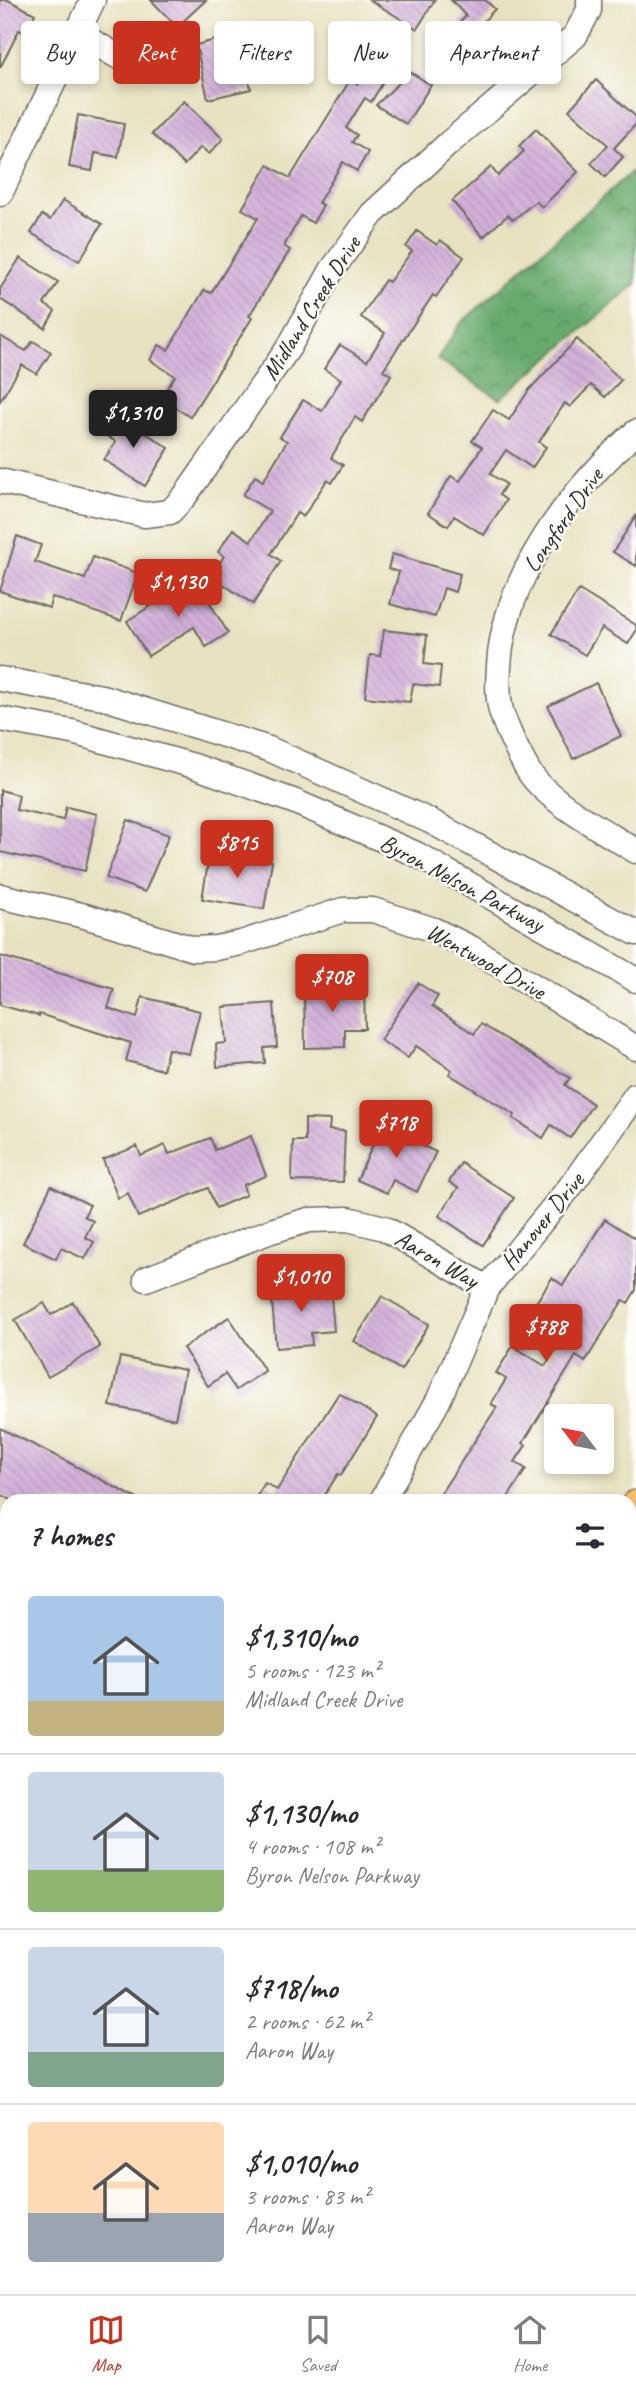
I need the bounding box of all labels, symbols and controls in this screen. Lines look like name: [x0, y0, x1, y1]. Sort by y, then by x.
chip: Buy: [21, 21, 99, 84]
chip: Rent: [113, 21, 200, 84]
chip: Filters: [214, 21, 314, 84]
chip: New: [328, 21, 411, 84]
chip: Apartment: [425, 21, 561, 84]
street label: Midland Creek Drive: [255, 229, 368, 386]
pin: $1,310: [76, 391, 190, 450]
text: $1,310: [105, 398, 161, 427]
street label: Longford Drive: [516, 460, 611, 578]
pin: $1,130: [121, 560, 235, 619]
text: $1,130: [150, 567, 206, 596]
pin: $815: [196, 820, 278, 880]
street label: Byron Nelson Parkway: [375, 827, 551, 940]
text: $815: [216, 828, 258, 857]
street label: Wentwood Drive: [421, 916, 553, 1007]
pin: $708: [291, 954, 373, 1014]
text: $708: [311, 962, 353, 991]
pin: $718: [355, 1100, 437, 1160]
text: $718: [375, 1108, 417, 1137]
street label: Hanover Drive: [494, 1165, 592, 1276]
street label: Aaron Way: [390, 1223, 486, 1296]
pin: $1,010: [244, 1254, 358, 1314]
text: $1,010: [273, 1262, 329, 1291]
pin: $788: [505, 1304, 587, 1364]
text: $788: [525, 1312, 567, 1341]
north arrow: [544, 1404, 614, 1474]
map controls: [544, 1404, 614, 1474]
text: 7 homes: [28, 1517, 113, 1555]
icon: filters: [571, 1517, 609, 1555]
text: $1,310/mo: [245, 1618, 357, 1656]
icon: home: [84, 1624, 168, 1708]
text: 5 rooms · 123 m²: [245, 1656, 380, 1685]
text: Midland Creek Drive: [245, 1685, 402, 1714]
text: $1,130/mo: [245, 1794, 357, 1832]
icon: home: [84, 1800, 168, 1884]
text: 4 rooms · 108 m²: [245, 1832, 380, 1861]
text: Byron Nelson Parkway: [245, 1861, 419, 1890]
text: $718/mo: [245, 1969, 337, 2007]
icon: home: [84, 1975, 168, 2059]
text: 2 rooms · 62 m²: [245, 2007, 369, 2036]
text: Aaron Way: [245, 2036, 333, 2065]
text: $1,010/mo: [245, 2144, 357, 2182]
icon: home: [84, 2150, 168, 2234]
text: 3 rooms · 83 m²: [245, 2182, 369, 2211]
text: Aaron Way: [245, 2211, 333, 2240]
tab: Map: [87, 2311, 125, 2377]
tab: Saved: [299, 2311, 337, 2377]
tab: Home: [511, 2311, 549, 2377]

